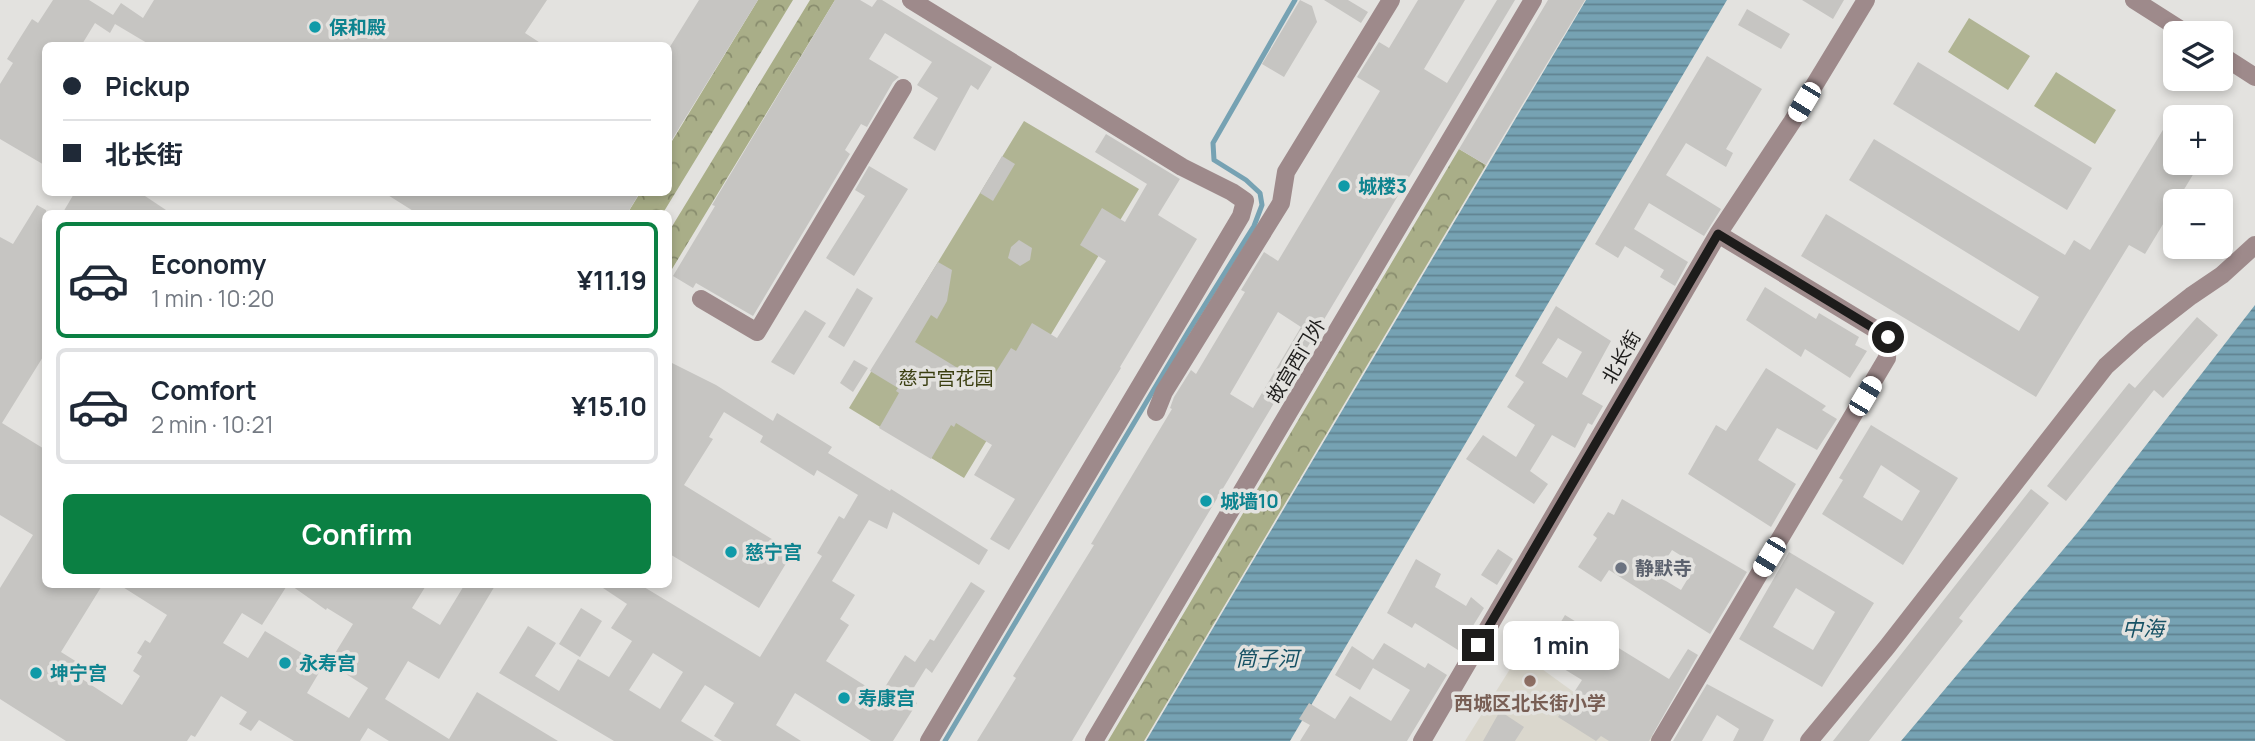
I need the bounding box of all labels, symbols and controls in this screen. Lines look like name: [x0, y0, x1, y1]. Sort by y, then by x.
place label: 保和殿: [329, 14, 386, 40]
marker: 保和殿: [307, 19, 323, 35]
map controls: [2163, 21, 2233, 259]
button: layers: [2163, 21, 2233, 91]
text: Pickup: [105, 68, 190, 104]
car: [1785, 79, 1824, 125]
button: +: [2163, 105, 2233, 175]
text: 北长街: [105, 136, 183, 172]
place label: 城楼3: [1358, 173, 1407, 199]
marker: 城楼3: [1336, 178, 1352, 194]
button: −: [2163, 189, 2233, 259]
text: Economy: [151, 246, 266, 282]
icon: car: [67, 249, 130, 312]
text: ¥11.19: [577, 262, 647, 298]
text: 1 min · 10:20: [151, 282, 275, 314]
street label: 故宫西门外: [1260, 313, 1332, 407]
route start: [1872, 321, 1904, 353]
street label: 北长街: [1595, 326, 1647, 388]
park label: 慈宁宫花园: [898, 365, 994, 391]
text: Comfort: [151, 372, 257, 408]
car: [1846, 373, 1885, 419]
icon: car: [67, 375, 130, 438]
text: ¥15.10: [571, 388, 647, 424]
text: 2 min · 10:21: [151, 408, 274, 440]
place label: 城墙10: [1220, 488, 1279, 514]
marker: 城墙10: [1198, 493, 1214, 509]
button: Confirm: [63, 494, 651, 574]
car: [1750, 534, 1789, 580]
place label: 慈宁宫: [745, 539, 802, 565]
marker: 慈宁宫: [723, 544, 739, 560]
place label: 静默寺: [1635, 555, 1692, 581]
marker: 静默寺: [1613, 560, 1629, 576]
water label: 中海: [2122, 614, 2167, 642]
callout: 1 min: [1502, 620, 1618, 670]
route end: [1462, 629, 1494, 661]
text: 1 min: [1533, 629, 1589, 661]
water label: 筒子河: [1236, 644, 1302, 672]
place label: 永寿宫: [299, 650, 356, 676]
marker: 永寿宫: [277, 655, 293, 671]
place label: 坤宁宫: [50, 660, 107, 686]
marker: 坤宁宫: [28, 665, 44, 681]
marker: 西城区北长街小学: [1522, 673, 1538, 689]
place label: 寿康宫: [858, 685, 915, 711]
marker: 寿康宫: [836, 690, 852, 706]
place label: 西城区北长街小学: [1454, 690, 1606, 716]

